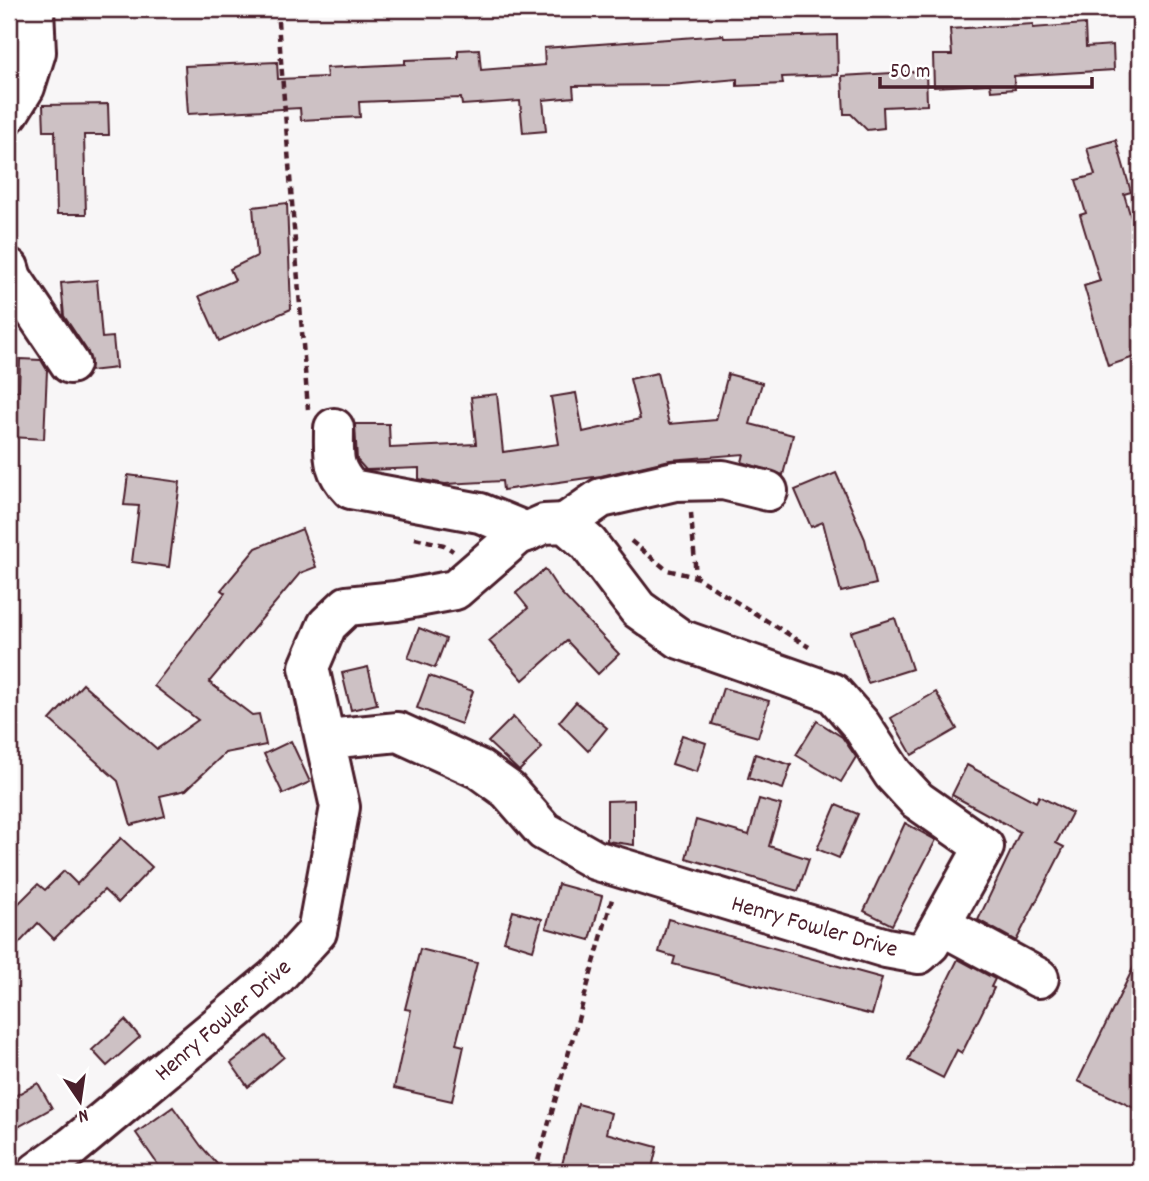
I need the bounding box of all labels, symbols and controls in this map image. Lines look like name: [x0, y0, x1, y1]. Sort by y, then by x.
scale bar: [880, 46, 1091, 90]
text: 50 m: [890, 58, 930, 88]
street label: Henry Fowler Drive: [727, 888, 901, 968]
street label: Henry Fowler Drive: [148, 952, 300, 1090]
north arrow: [46, 1066, 116, 1136]
text: N: [75, 1100, 91, 1128]

